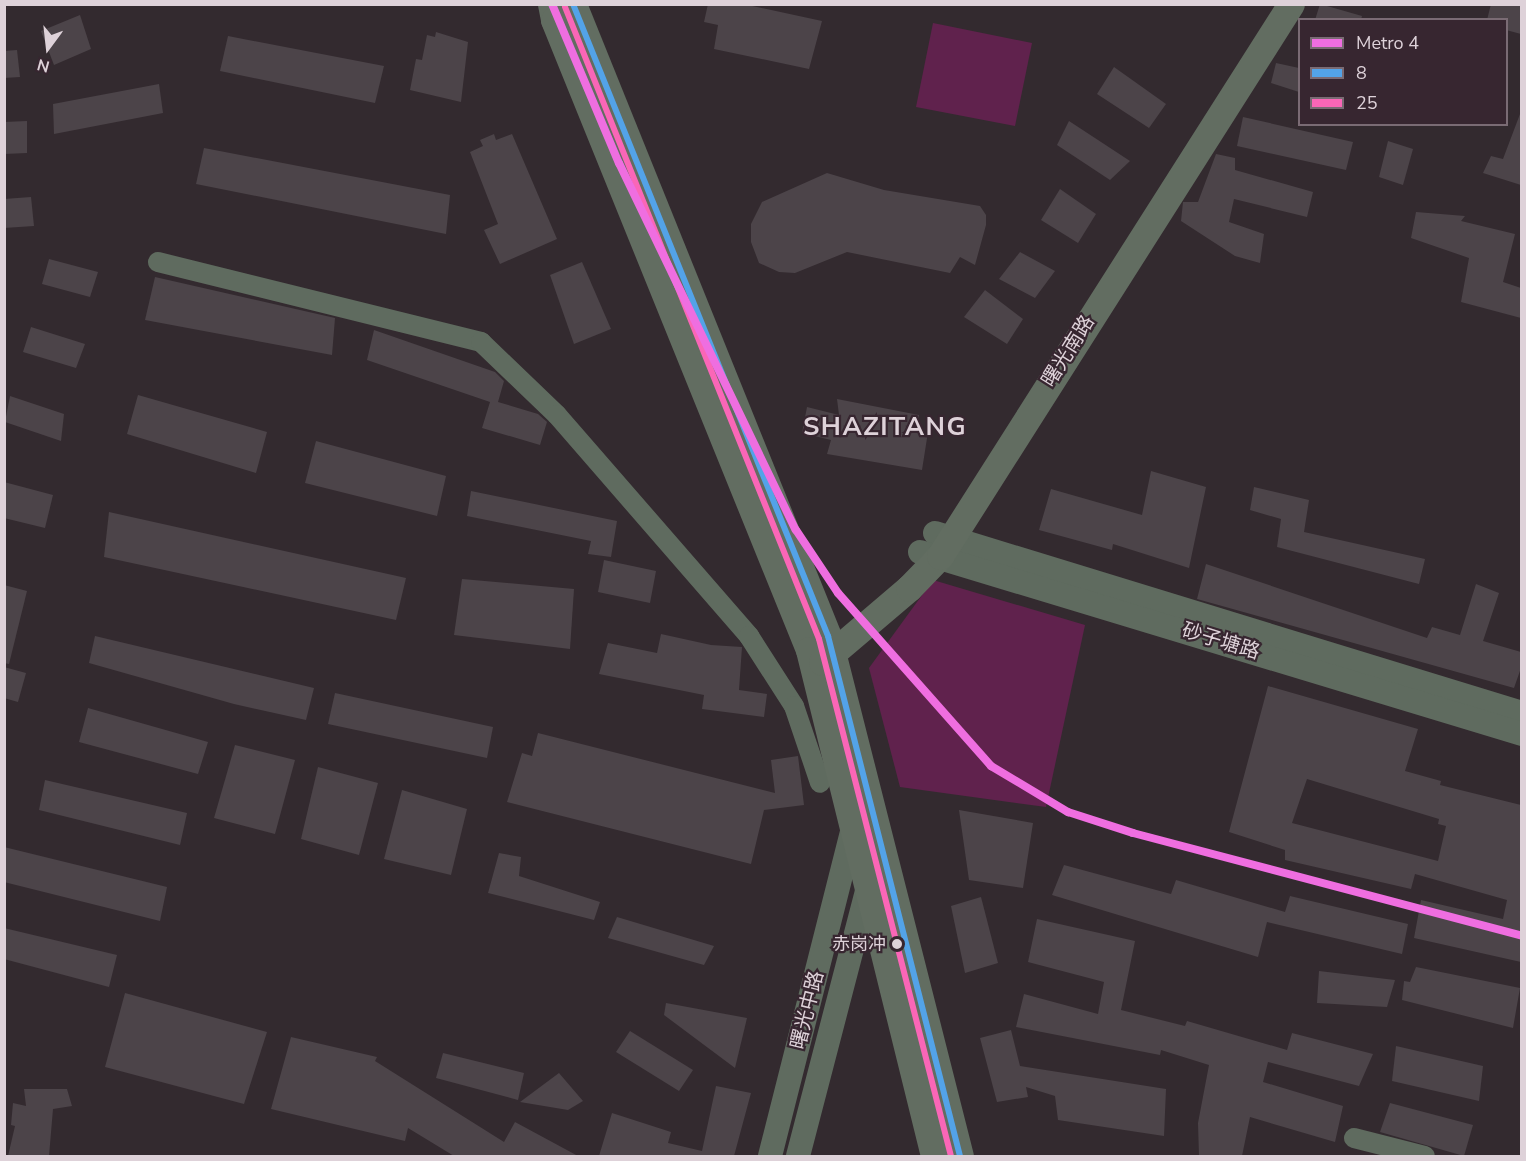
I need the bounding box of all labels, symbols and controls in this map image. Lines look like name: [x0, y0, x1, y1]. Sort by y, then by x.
north arrow: [18, 18, 78, 78]
legend: [1298, 18, 1508, 126]
text: Metro 4: [1356, 31, 1419, 55]
text: N: [35, 53, 52, 78]
text: 8: [1356, 61, 1367, 85]
text: 25: [1356, 91, 1378, 115]
street label: 曙光南路: [1037, 311, 1099, 391]
district label: SHAZITANG: [803, 411, 967, 443]
street label: 砂子塘路: [1179, 618, 1263, 664]
place label: 赤岗冲: [832, 933, 886, 955]
marker: 赤岗冲: [891, 938, 903, 950]
street label: 曙光中路: [786, 968, 828, 1052]

